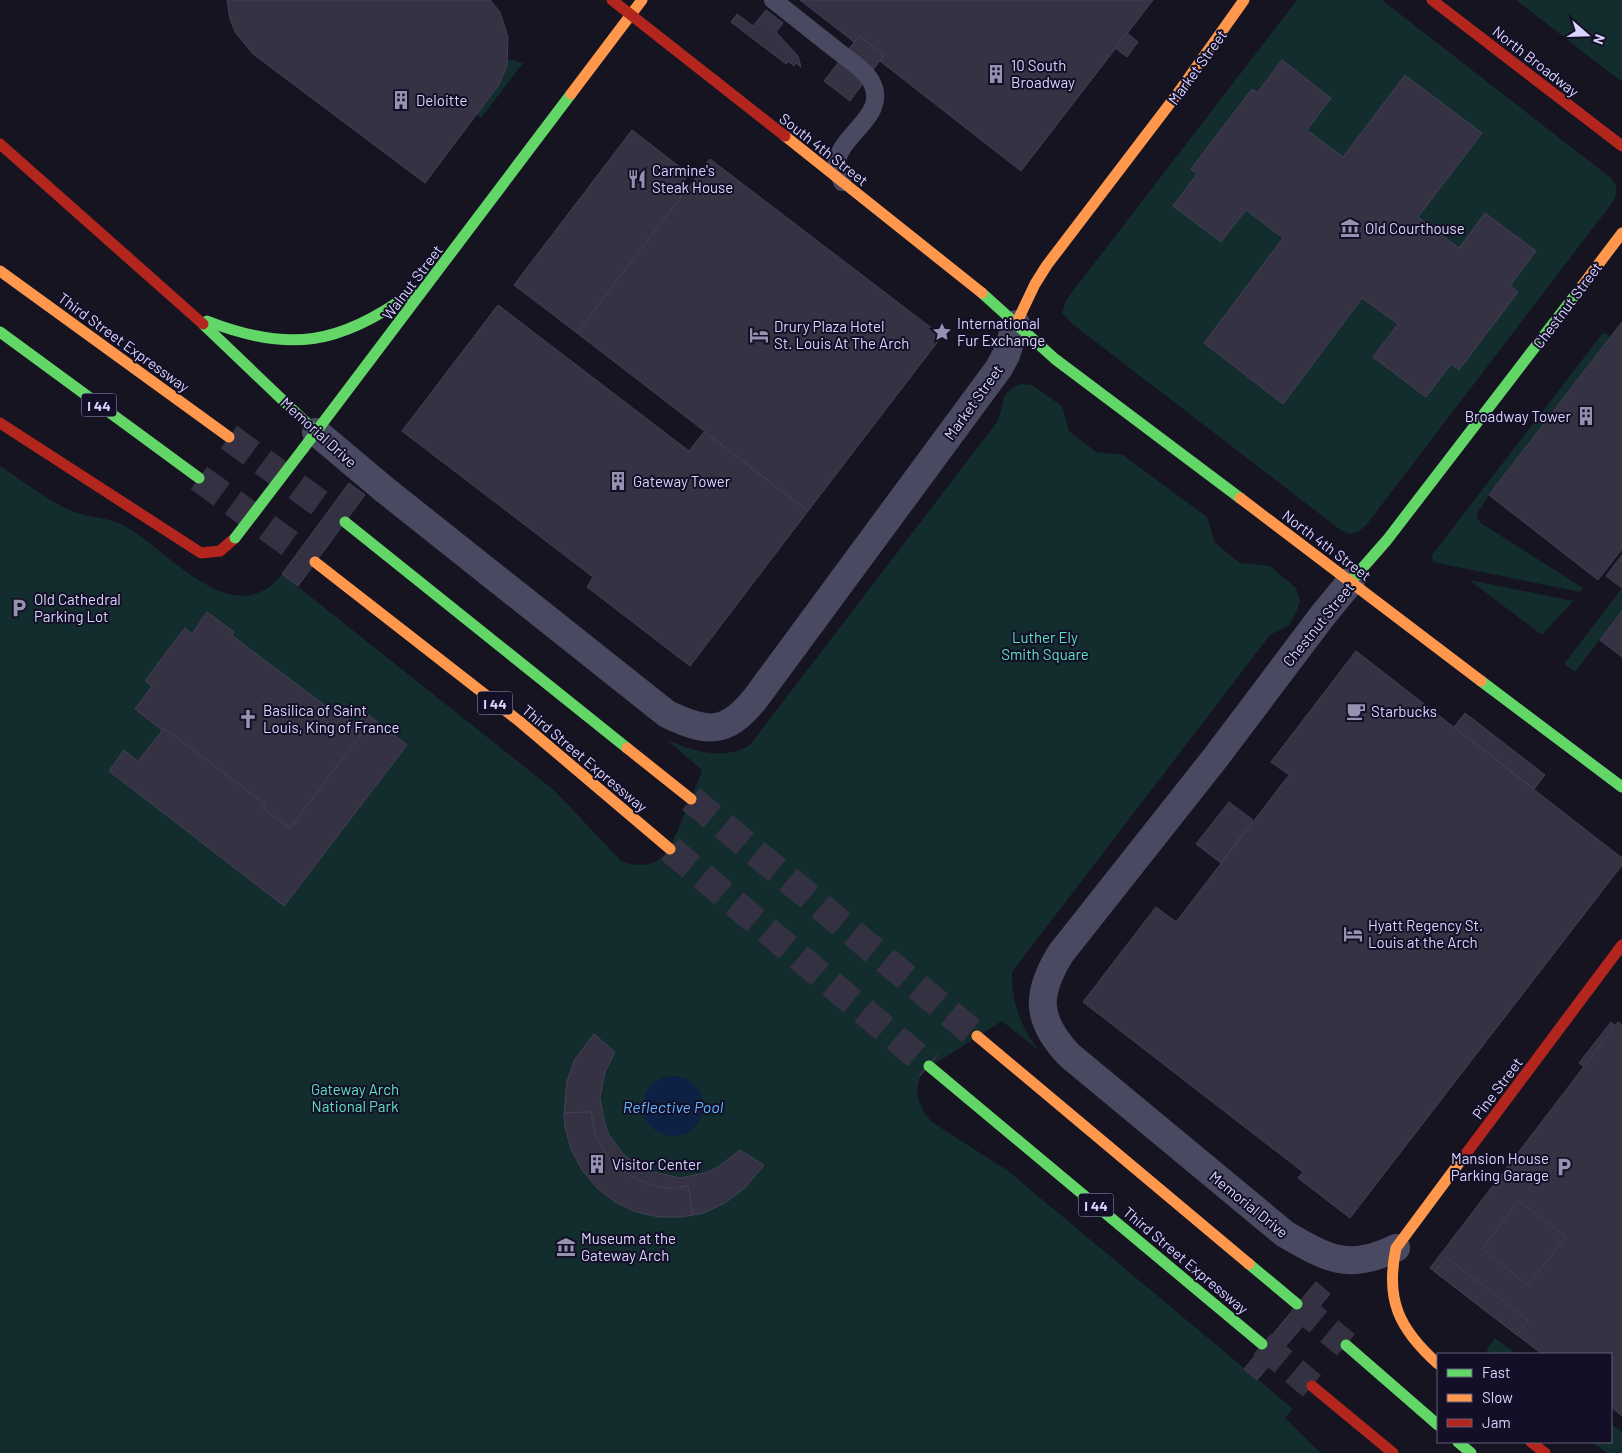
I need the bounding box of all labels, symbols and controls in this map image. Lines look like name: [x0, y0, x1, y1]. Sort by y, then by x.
north arrow: [1562, 10, 1612, 60]
street label: North Broadway: [1489, 22, 1583, 100]
street label: Market Street: [1164, 26, 1230, 108]
text: N: [1590, 32, 1609, 47]
place label: 10 South Broadway: [1011, 56, 1075, 91]
building icon: 10 South Broadway: [985, 63, 1007, 85]
building icon: Deloitte: [390, 89, 412, 111]
place label: Deloitte: [416, 91, 467, 109]
street label: South 4th Street: [776, 109, 872, 189]
place label: Carmine's Steak House: [652, 161, 733, 196]
restaurant icon: Carmine's Steak House: [626, 168, 648, 190]
museum icon: Old Courthouse: [1339, 217, 1361, 239]
place label: Old Courthouse: [1365, 219, 1465, 237]
street label: Walnut Street: [378, 241, 446, 323]
street label: Chestnut Street: [1529, 258, 1605, 352]
street label: Third Street Expressway: [55, 288, 193, 396]
place label: International Fur Exchange: [957, 314, 1045, 349]
place label: Drury Plaza Hotel St. Louis At The Arch: [774, 317, 909, 352]
place icon: International Fur Exchange: [931, 321, 953, 343]
hotel icon: Drury Plaza Hotel St. Louis At The Arch: [748, 324, 770, 346]
street label: Market Street: [940, 361, 1006, 443]
street label: Memorial Drive: [277, 393, 361, 471]
road number: I 44: [82, 394, 116, 416]
building icon: Broadway Tower: [1575, 405, 1597, 427]
place label: Broadway Tower: [1465, 407, 1572, 425]
building icon: Gateway Tower: [607, 470, 629, 492]
place label: Gateway Tower: [633, 472, 731, 490]
street label: North 4th Street: [1279, 506, 1375, 584]
street label: Chestnut Street: [1279, 578, 1357, 670]
place label: Old Cathedral Parking Lot: [34, 590, 121, 625]
parking icon: Old Cathedral Parking Lot: [8, 597, 30, 619]
park label: Luther Ely Smith Square: [1001, 628, 1089, 663]
road number: I 44: [478, 691, 512, 714]
street label: Third Street Expressway: [519, 700, 651, 816]
cafe icon: Starbucks: [1345, 700, 1367, 722]
place label: Basilica of Saint Louis, King of France: [263, 701, 399, 736]
place label: Starbucks: [1371, 702, 1437, 720]
church icon: Basilica of Saint Louis, King of France: [237, 708, 259, 730]
place label: Hyatt Regency St. Louis at the Arch: [1368, 916, 1483, 951]
hotel icon: Hyatt Regency St. Louis at the Arch: [1342, 923, 1364, 945]
street label: Pine Street: [1468, 1054, 1526, 1122]
park label: Gateway Arch National Park: [311, 1080, 399, 1115]
water label: Reflective Pool: [623, 1097, 724, 1116]
place label: Mansion House Parking Garage: [1451, 1149, 1549, 1184]
building icon: Visitor Center: [586, 1153, 608, 1175]
place label: Visitor Center: [612, 1155, 702, 1173]
parking icon: Mansion House Parking Garage: [1553, 1156, 1575, 1178]
street label: Memorial Drive: [1206, 1167, 1292, 1241]
road number: I 44: [1078, 1194, 1114, 1216]
street label: Third Street Expressway: [1120, 1202, 1252, 1318]
place label: Museum at the Gateway Arch: [581, 1229, 676, 1264]
museum icon: Museum at the Gateway Arch: [555, 1236, 577, 1258]
legend: [1437, 1353, 1612, 1443]
text: Fast: [1482, 1363, 1510, 1381]
text: Slow: [1482, 1388, 1513, 1406]
text: Jam: [1482, 1413, 1511, 1431]

